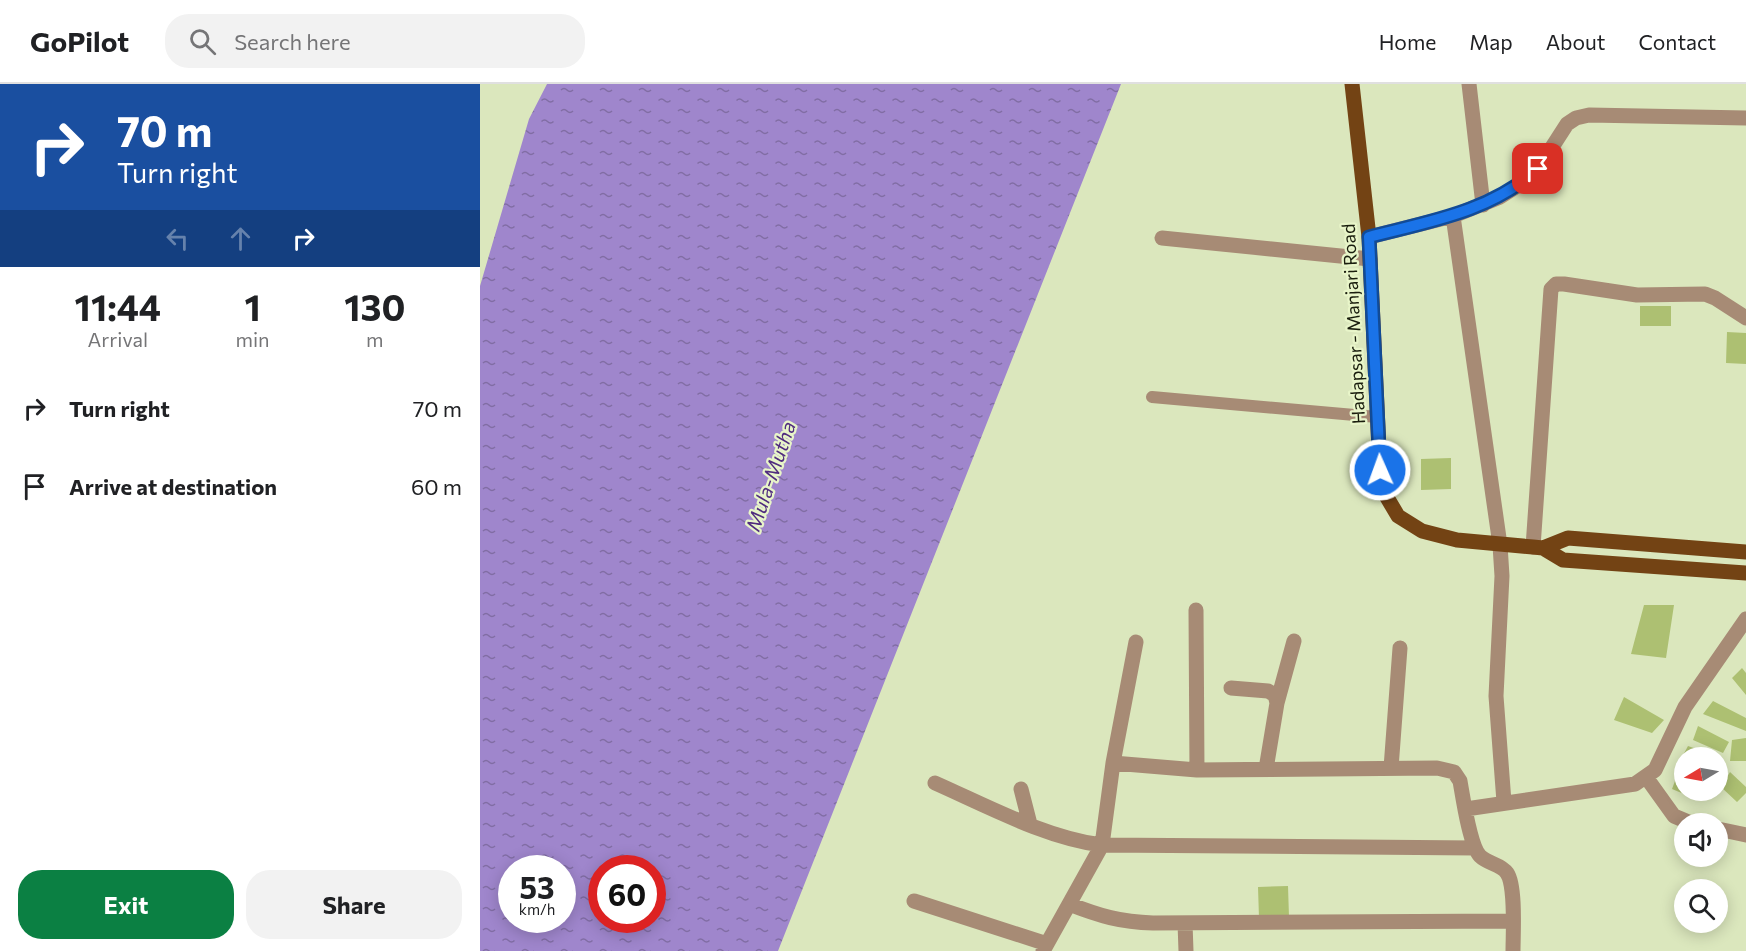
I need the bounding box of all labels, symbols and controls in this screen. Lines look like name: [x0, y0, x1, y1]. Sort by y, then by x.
search box: [165, 14, 585, 68]
text: GoPilot: [30, 24, 129, 58]
icon: search: [186, 25, 219, 58]
text: Search here: [234, 28, 351, 55]
text: Home: [1379, 29, 1436, 54]
text: Map: [1469, 29, 1513, 54]
text: About: [1546, 29, 1605, 54]
text: Contact: [1638, 29, 1716, 54]
text: 70 m: [117, 104, 212, 156]
icon: right: [18, 108, 96, 186]
pin: [1512, 143, 1563, 194]
icon: arrive: [1521, 152, 1554, 185]
text: Turn right: [117, 156, 237, 189]
icon: left: [161, 222, 194, 255]
icon: ahead: [224, 222, 257, 255]
icon: right: [287, 222, 320, 255]
street label: Hadapsar - Manjari Road: [1337, 223, 1369, 425]
text: 11:44: [75, 284, 161, 328]
text: 1: [244, 284, 261, 328]
text: 130: [344, 284, 405, 328]
text: Arrival: [87, 327, 148, 351]
text: min: [236, 327, 270, 351]
text: m: [366, 327, 383, 351]
icon: right: [18, 392, 51, 425]
text: Turn right: [69, 395, 170, 422]
text: 70 m: [413, 395, 462, 422]
water label: Mula-Mutha: [740, 418, 800, 534]
position arrow: [1348, 438, 1412, 502]
icon: arrive: [18, 470, 51, 503]
text: Arrive at destination: [69, 473, 277, 500]
text: 60 m: [411, 473, 462, 500]
north arrow: [1674, 747, 1728, 801]
map controls: [1674, 747, 1728, 933]
button: sound: [1674, 813, 1728, 867]
speed limit sign: 60: [588, 855, 666, 933]
text: 53: [520, 868, 554, 905]
button: Exit: [18, 870, 234, 939]
button: Share: [246, 870, 462, 939]
button: search: [1674, 879, 1728, 933]
text: km/h: [519, 900, 555, 918]

